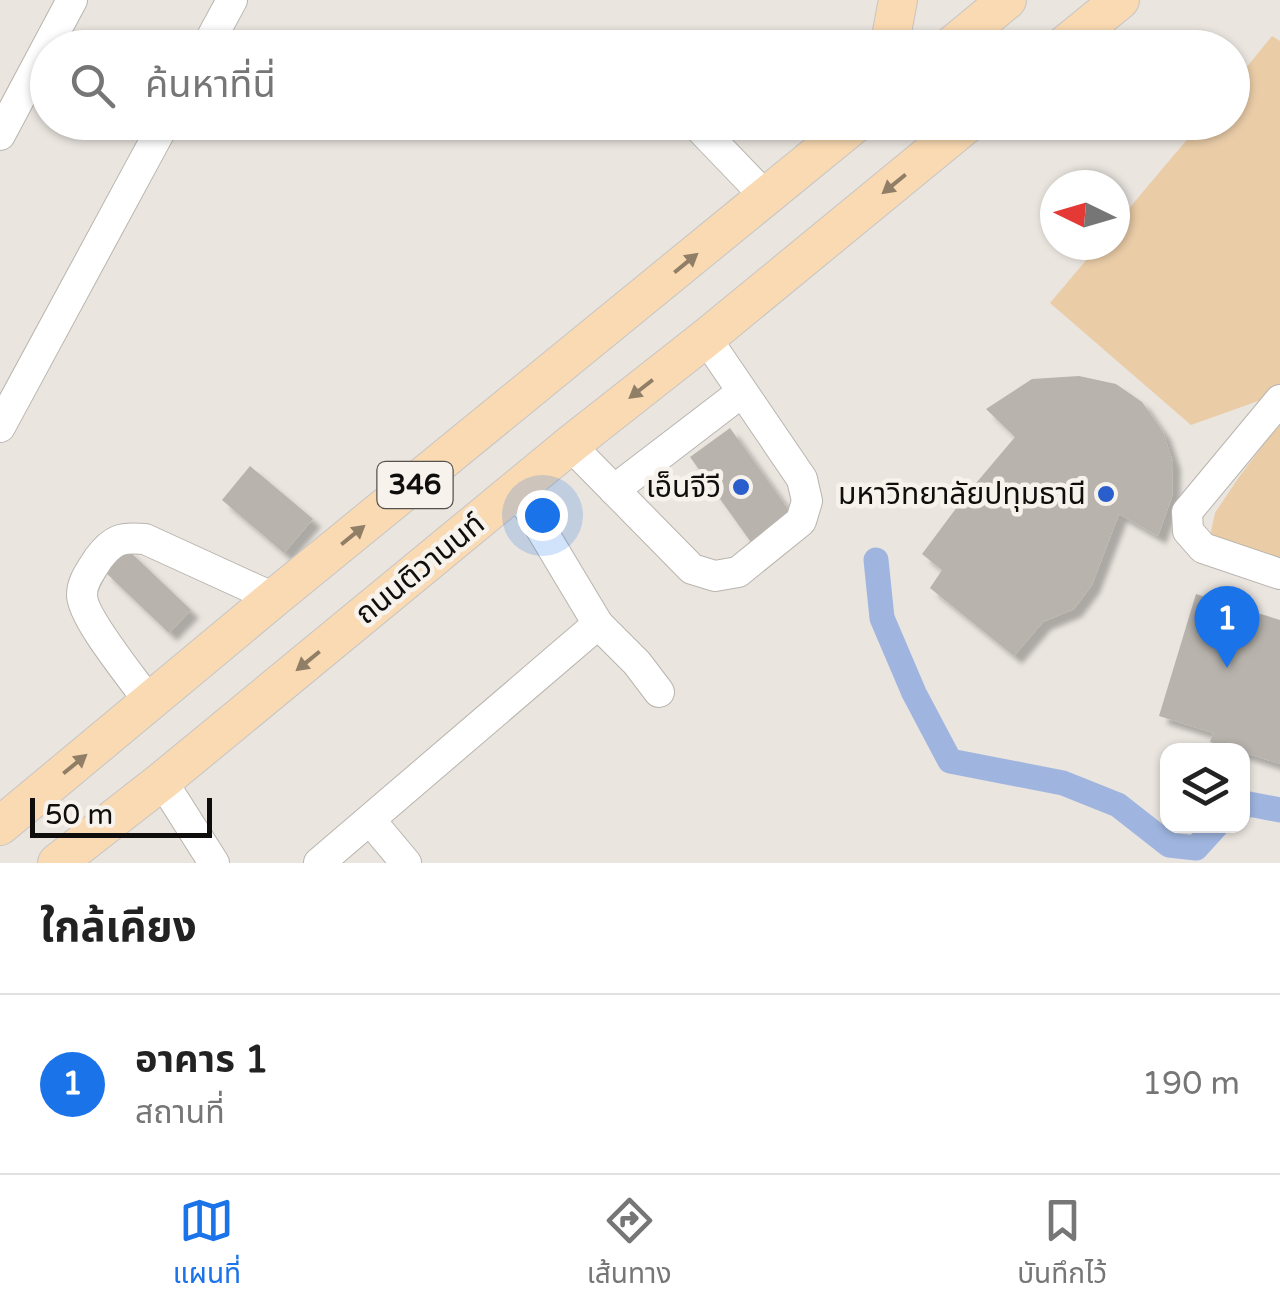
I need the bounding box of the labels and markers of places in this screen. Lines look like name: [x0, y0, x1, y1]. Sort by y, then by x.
place label: เอ็นจีวี: [646, 469, 721, 506]
marker: เอ็นจีวี: [730, 476, 752, 498]
place label: มหาวิทยาลัยปทุมธานี: [838, 476, 1086, 513]
marker: มหาวิทยาลัยปทุมธานี: [1095, 483, 1117, 505]
pin: 1: [1194, 586, 1260, 668]

